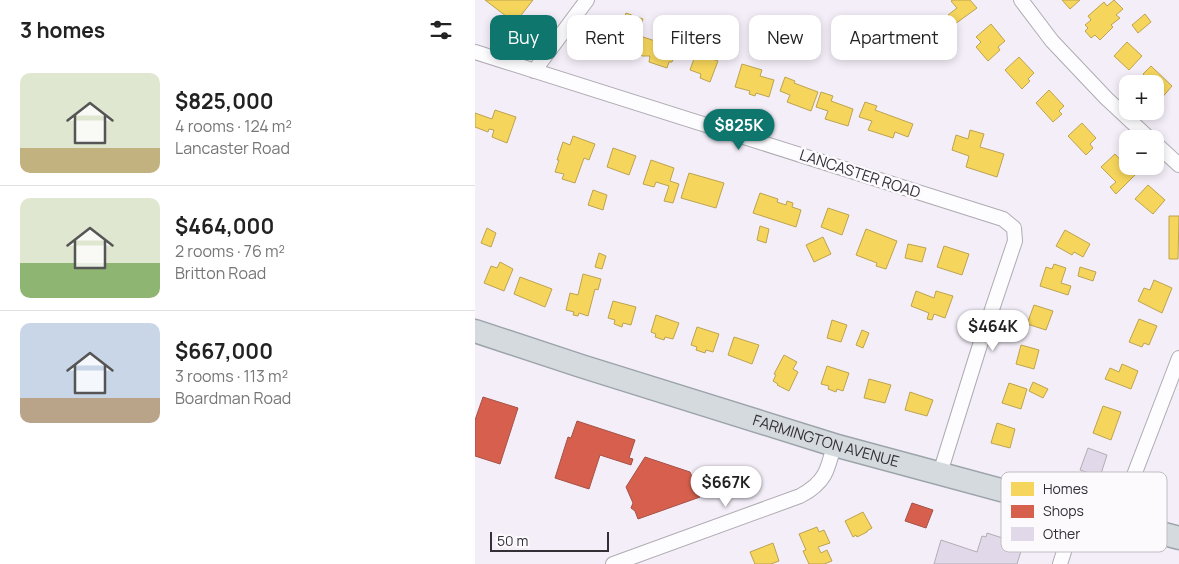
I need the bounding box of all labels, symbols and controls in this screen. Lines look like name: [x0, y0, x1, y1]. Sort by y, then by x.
chip: Buy: [490, 15, 557, 60]
chip: Rent: [567, 15, 643, 60]
chip: Filters: [653, 15, 739, 60]
chip: New: [749, 15, 821, 60]
chip: Apartment: [831, 15, 957, 60]
text: 3 homes: [20, 16, 105, 44]
icon: filters: [427, 16, 455, 44]
map controls: [1119, 75, 1164, 175]
button: +: [1119, 75, 1164, 120]
text: $825,000: [175, 87, 274, 115]
icon: home: [60, 93, 120, 153]
pin: $825K: [704, 108, 774, 151]
text: $825K: [714, 114, 764, 136]
text: 4 rooms · 124 m²: [175, 115, 292, 137]
button: −: [1119, 130, 1164, 175]
text: Lancaster Road: [175, 137, 290, 159]
street label: LANCASTER ROAD: [797, 144, 923, 203]
text: $464,000: [175, 212, 274, 240]
icon: home: [60, 218, 120, 278]
text: 2 rooms · 76 m²: [175, 240, 285, 262]
text: Britton Road: [175, 262, 266, 284]
pin: $464K: [958, 310, 1028, 352]
text: $464K: [968, 315, 1018, 337]
text: $667,000: [175, 337, 273, 365]
icon: home: [60, 343, 120, 403]
text: 3 rooms · 113 m²: [175, 365, 288, 387]
text: Boardman Road: [175, 387, 291, 409]
street label: FARMINGTON AVENUE: [750, 409, 902, 472]
pin: $667K: [691, 466, 761, 508]
text: $667K: [702, 471, 750, 493]
legend: [1001, 472, 1167, 552]
text: Homes: [1043, 479, 1088, 498]
text: Shops: [1043, 501, 1084, 520]
text: Other: [1043, 524, 1080, 543]
scale bar: [490, 529, 609, 552]
text: 50 m: [497, 531, 528, 550]

